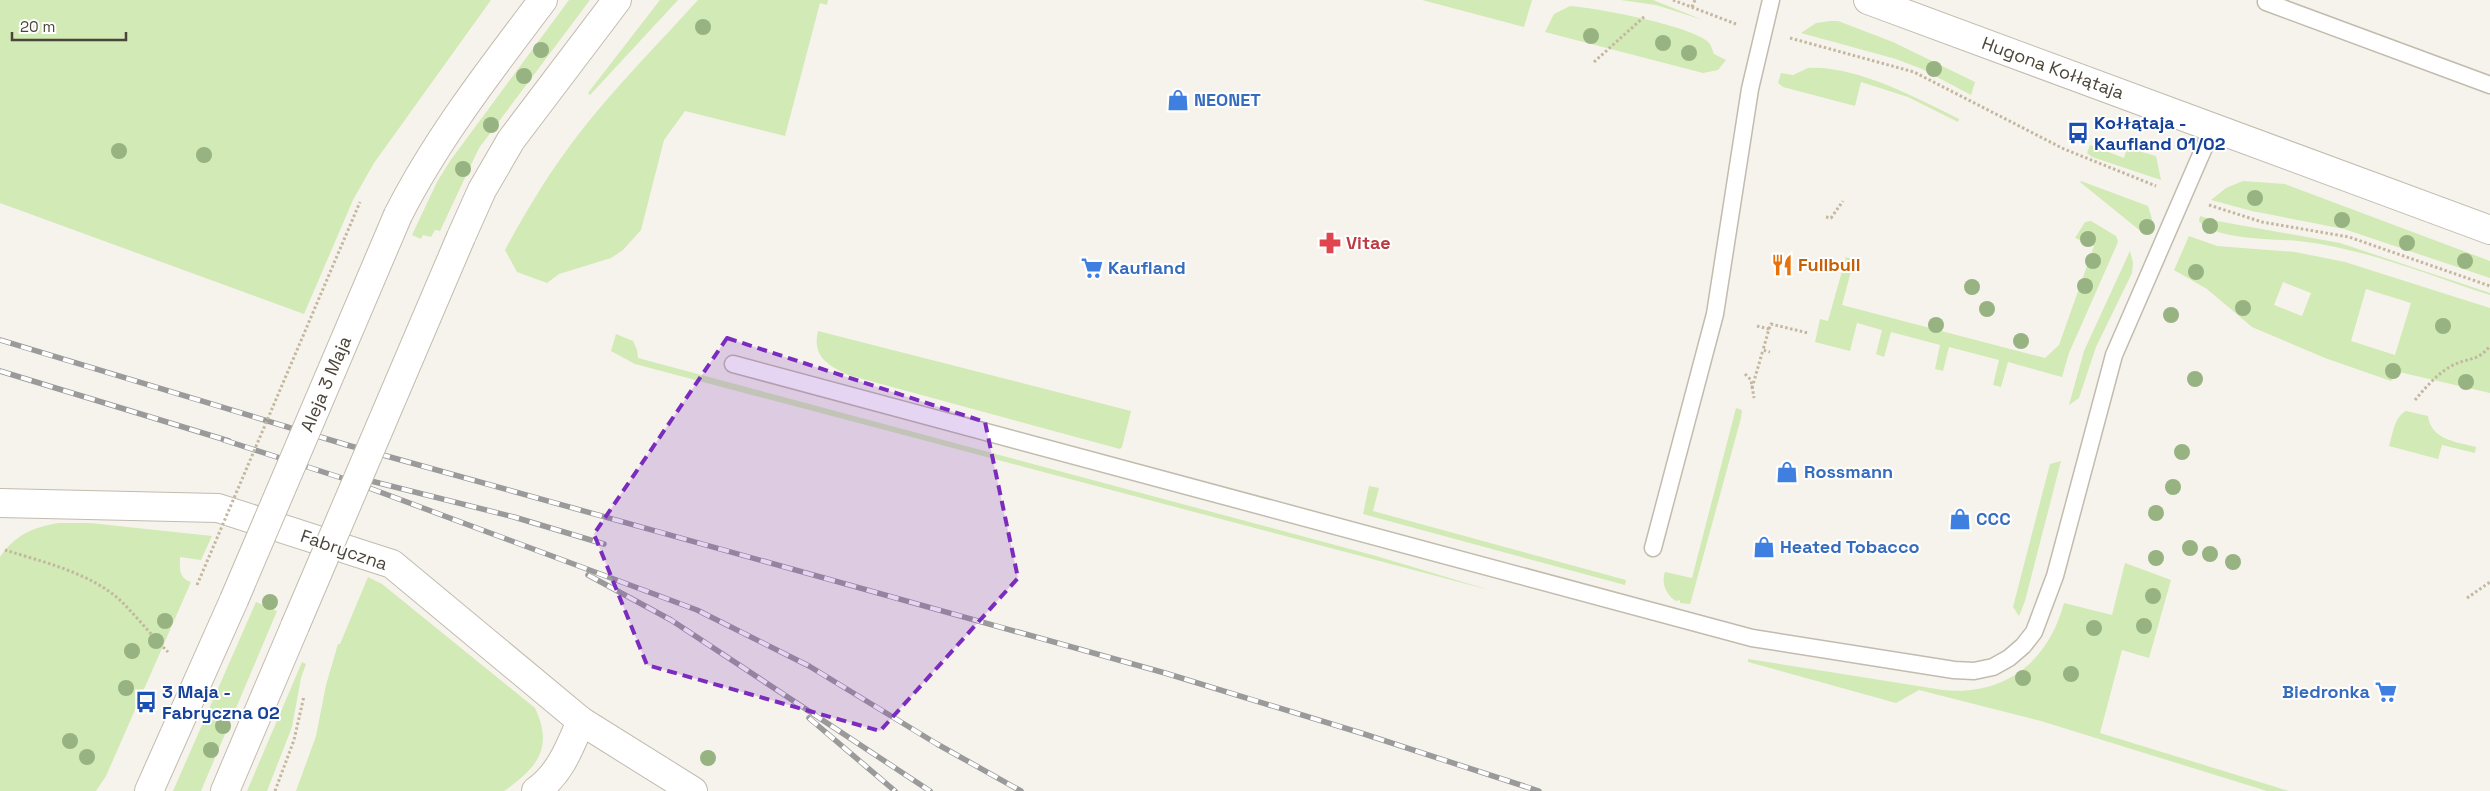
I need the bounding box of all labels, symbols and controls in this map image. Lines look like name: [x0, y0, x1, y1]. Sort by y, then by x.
scale bar: [12, 10, 126, 42]
text: 20 m: [20, 17, 55, 36]
street label: Hugona Kołłątaja: [1979, 31, 2127, 104]
shop icon: NEONET: [1165, 87, 1191, 113]
place label: NEONET: [1194, 88, 1261, 111]
place label: Kołłątaja - Kaufland 01/02: [2094, 111, 2226, 155]
bus stop icon: Kołłątaja - Kaufland 01/02: [2065, 120, 2091, 146]
pharmacy icon: Vitae: [1317, 230, 1343, 256]
place label: Vitae: [1346, 231, 1391, 254]
restaurant icon: Fullbull: [1769, 252, 1795, 278]
place label: Fullbull: [1798, 253, 1860, 276]
supermarket icon: Kaufland: [1079, 255, 1105, 281]
place label: Kaufland: [1108, 256, 1186, 279]
street label: Aleja 3 Maja: [295, 332, 356, 435]
shop icon: Rossmann: [1774, 459, 1800, 485]
place label: Rossmann: [1804, 460, 1893, 483]
shop icon: CCC: [1947, 506, 1973, 532]
place label: CCC: [1976, 507, 2011, 530]
street label: Fabryczna: [298, 524, 391, 575]
shop icon: Heated Tobacco: [1751, 534, 1777, 560]
place label: Heated Tobacco: [1780, 535, 1919, 558]
supermarket icon: Biedronka: [2373, 679, 2399, 705]
place label: 3 Maja - Fabryczna 02: [162, 680, 280, 724]
place label: Biedronka: [2282, 680, 2371, 703]
bus stop icon: 3 Maja - Fabryczna 02: [133, 689, 159, 715]

